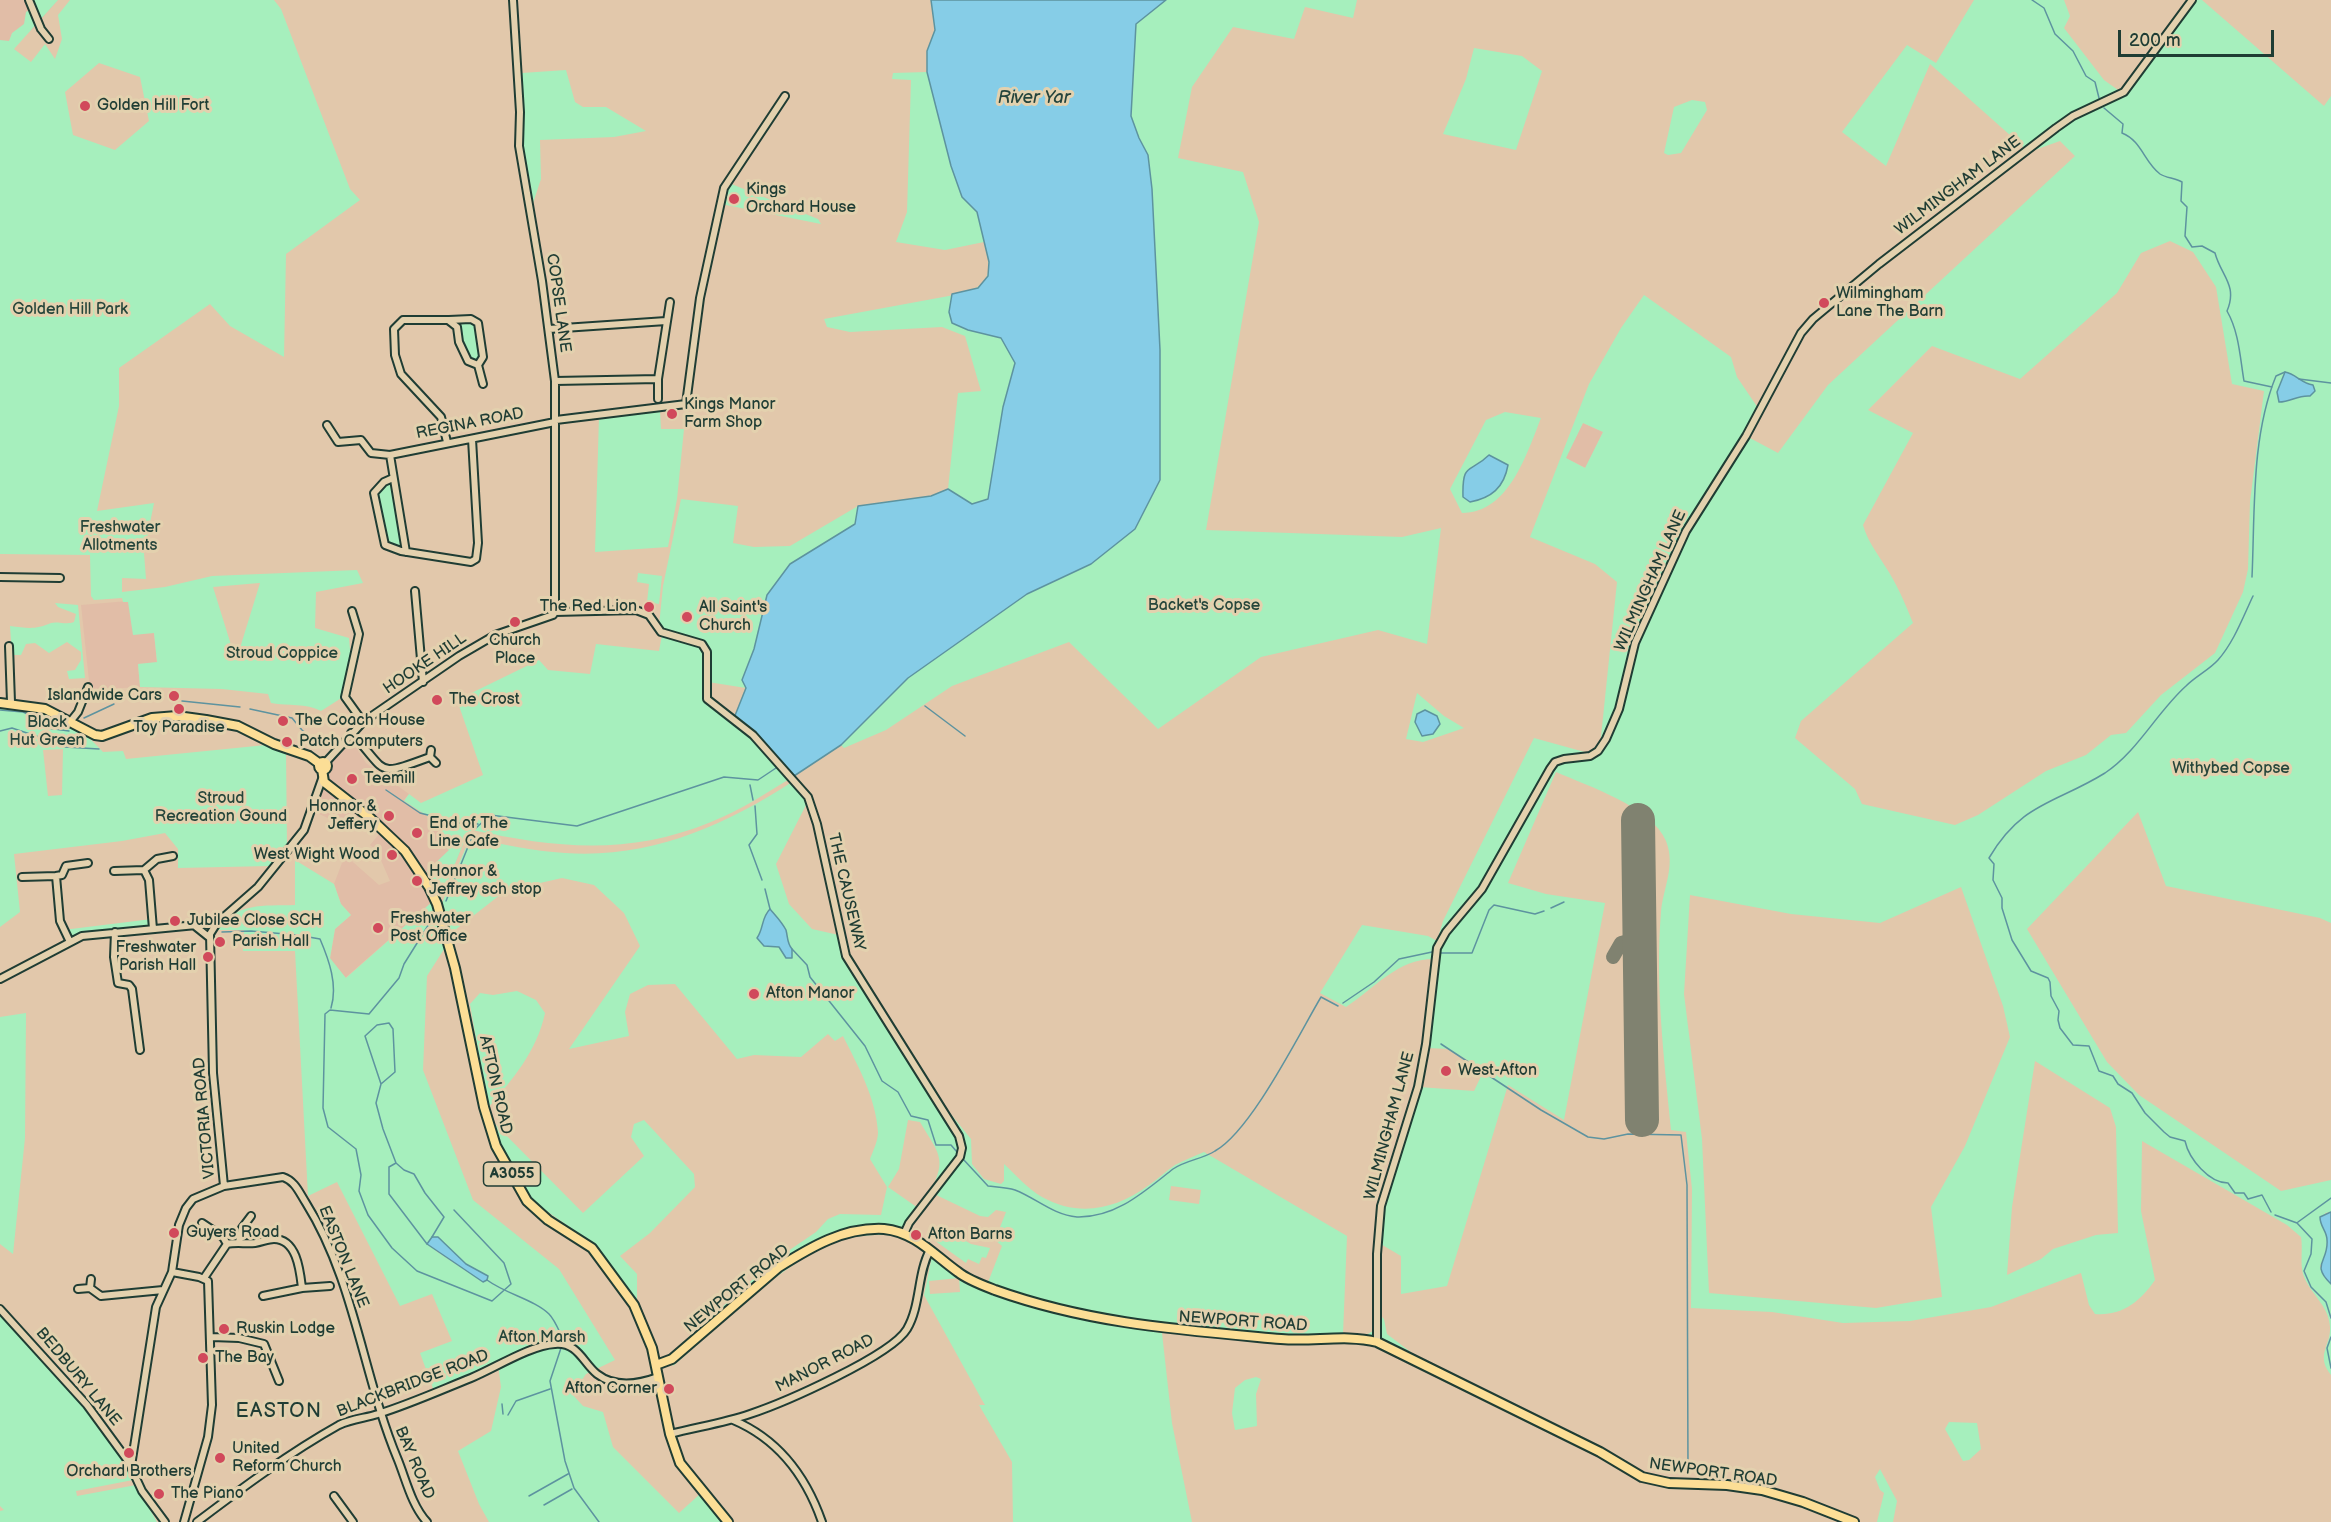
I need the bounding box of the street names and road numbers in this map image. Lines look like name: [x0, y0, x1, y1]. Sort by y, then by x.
street label: WILMINGHAM LANE: [1891, 132, 2025, 240]
street label: COPSE LANE: [542, 252, 574, 354]
street label: REGINA ROAD: [415, 404, 525, 444]
street label: WILMINGHAM LANE: [1611, 507, 1691, 655]
street label: HOOKE HILL: [380, 629, 470, 699]
street label: THE CAUSEWAY: [823, 831, 869, 953]
street label: AFTON ROAD: [474, 1034, 516, 1136]
street label: WILMINGHAM LANE: [1361, 1050, 1419, 1202]
street label: VICTORIA ROAD: [190, 1056, 220, 1180]
road number: A3055: [484, 1162, 540, 1186]
street label: EASTON LANE: [314, 1203, 372, 1311]
street label: NEWPORT ROAD: [681, 1241, 793, 1337]
street label: NEWPORT ROAD: [1178, 1308, 1308, 1336]
street label: BEDBURY LANE: [31, 1324, 125, 1430]
street label: MANOR ROAD: [773, 1331, 877, 1397]
street label: BLACKBRIDGE ROAD: [334, 1346, 492, 1422]
street label: BAY ROAD: [390, 1424, 438, 1502]
street label: NEWPORT ROAD: [1648, 1454, 1778, 1492]

